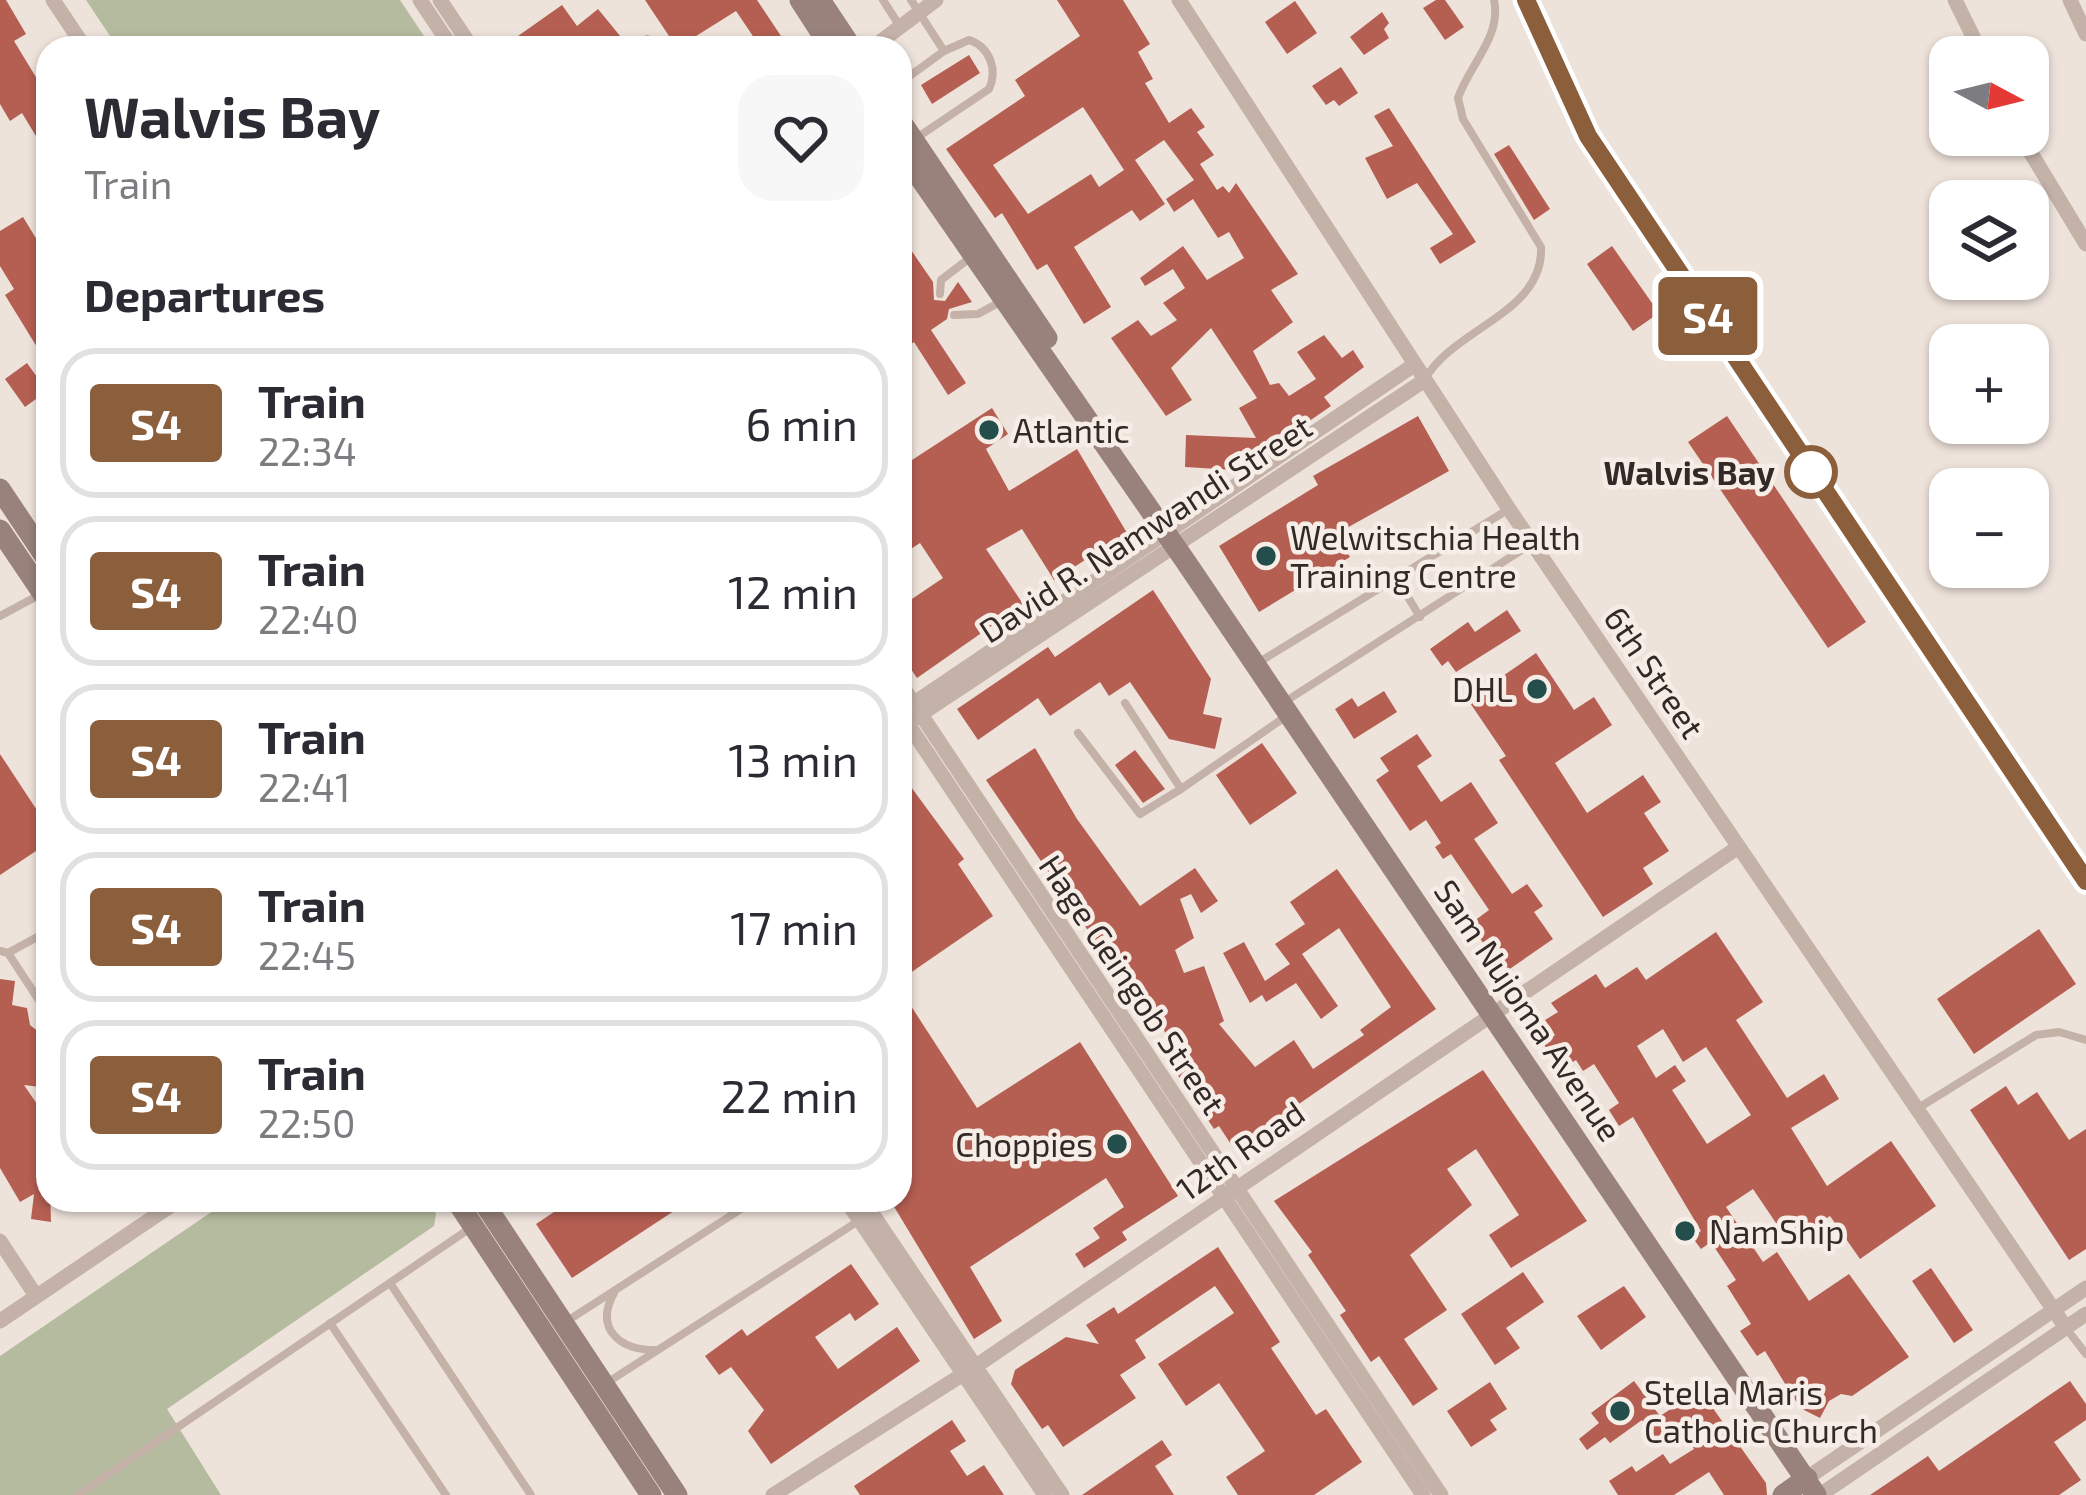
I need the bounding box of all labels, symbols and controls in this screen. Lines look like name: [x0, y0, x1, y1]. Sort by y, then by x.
north arrow: [1929, 36, 2049, 156]
map controls: [1929, 36, 2049, 588]
button: heart: [738, 75, 864, 201]
text: Walvis Bay: [84, 81, 380, 149]
text: Train: [84, 160, 172, 207]
button: layers: [1929, 180, 2049, 300]
text: Departures: [84, 267, 325, 321]
line badge: S4: [1654, 277, 1762, 355]
text: S4: [1682, 291, 1734, 341]
button: +: [1929, 324, 2049, 444]
text: Train: [258, 373, 366, 427]
text: 6 min: [745, 396, 858, 450]
text: S4: [130, 398, 182, 448]
street label: David R. Namwandi Street: [971, 406, 1319, 650]
place label: Atlantic: [1013, 410, 1130, 450]
marker: Atlantic: [976, 417, 1002, 443]
text: 22:34: [258, 427, 357, 474]
marker: Walvis Bay: [1786, 447, 1836, 497]
place label: Walvis Bay: [1603, 452, 1775, 492]
button: −: [1929, 468, 2049, 588]
place label: Welwitschia Health Training Centre: [1290, 517, 1581, 595]
text: Train: [258, 541, 366, 595]
marker: Welwitschia Health Training Centre: [1253, 543, 1279, 569]
text: 12 min: [728, 564, 858, 618]
text: S4: [130, 566, 182, 616]
text: 22:40: [258, 595, 359, 642]
street label: 6th Street: [1597, 599, 1713, 745]
place label: DHL: [1452, 669, 1513, 709]
marker: DHL: [1524, 676, 1550, 702]
text: Train: [258, 709, 366, 763]
text: 13 min: [728, 732, 858, 786]
text: S4: [130, 734, 182, 784]
text: 22:41: [258, 763, 351, 810]
street label: Hage Geingob Street: [1031, 847, 1235, 1121]
street label: Sam Nujoma Avenue: [1427, 872, 1631, 1148]
text: Train: [258, 877, 366, 931]
text: 17 min: [730, 900, 858, 954]
text: S4: [130, 902, 182, 952]
text: 22:45: [258, 931, 356, 978]
text: Train: [258, 1045, 366, 1099]
text: 22 min: [721, 1068, 858, 1122]
text: S4: [130, 1070, 182, 1120]
street label: 12th Road: [1168, 1092, 1312, 1208]
text: 22:50: [258, 1099, 355, 1146]
place label: Choppies: [955, 1124, 1093, 1164]
marker: Choppies: [1104, 1131, 1130, 1157]
place label: NamShip: [1709, 1211, 1844, 1251]
marker: NamShip: [1672, 1218, 1698, 1244]
place label: Stella Maris Catholic Church: [1644, 1372, 1878, 1450]
marker: Stella Maris Catholic Church: [1607, 1398, 1633, 1424]

